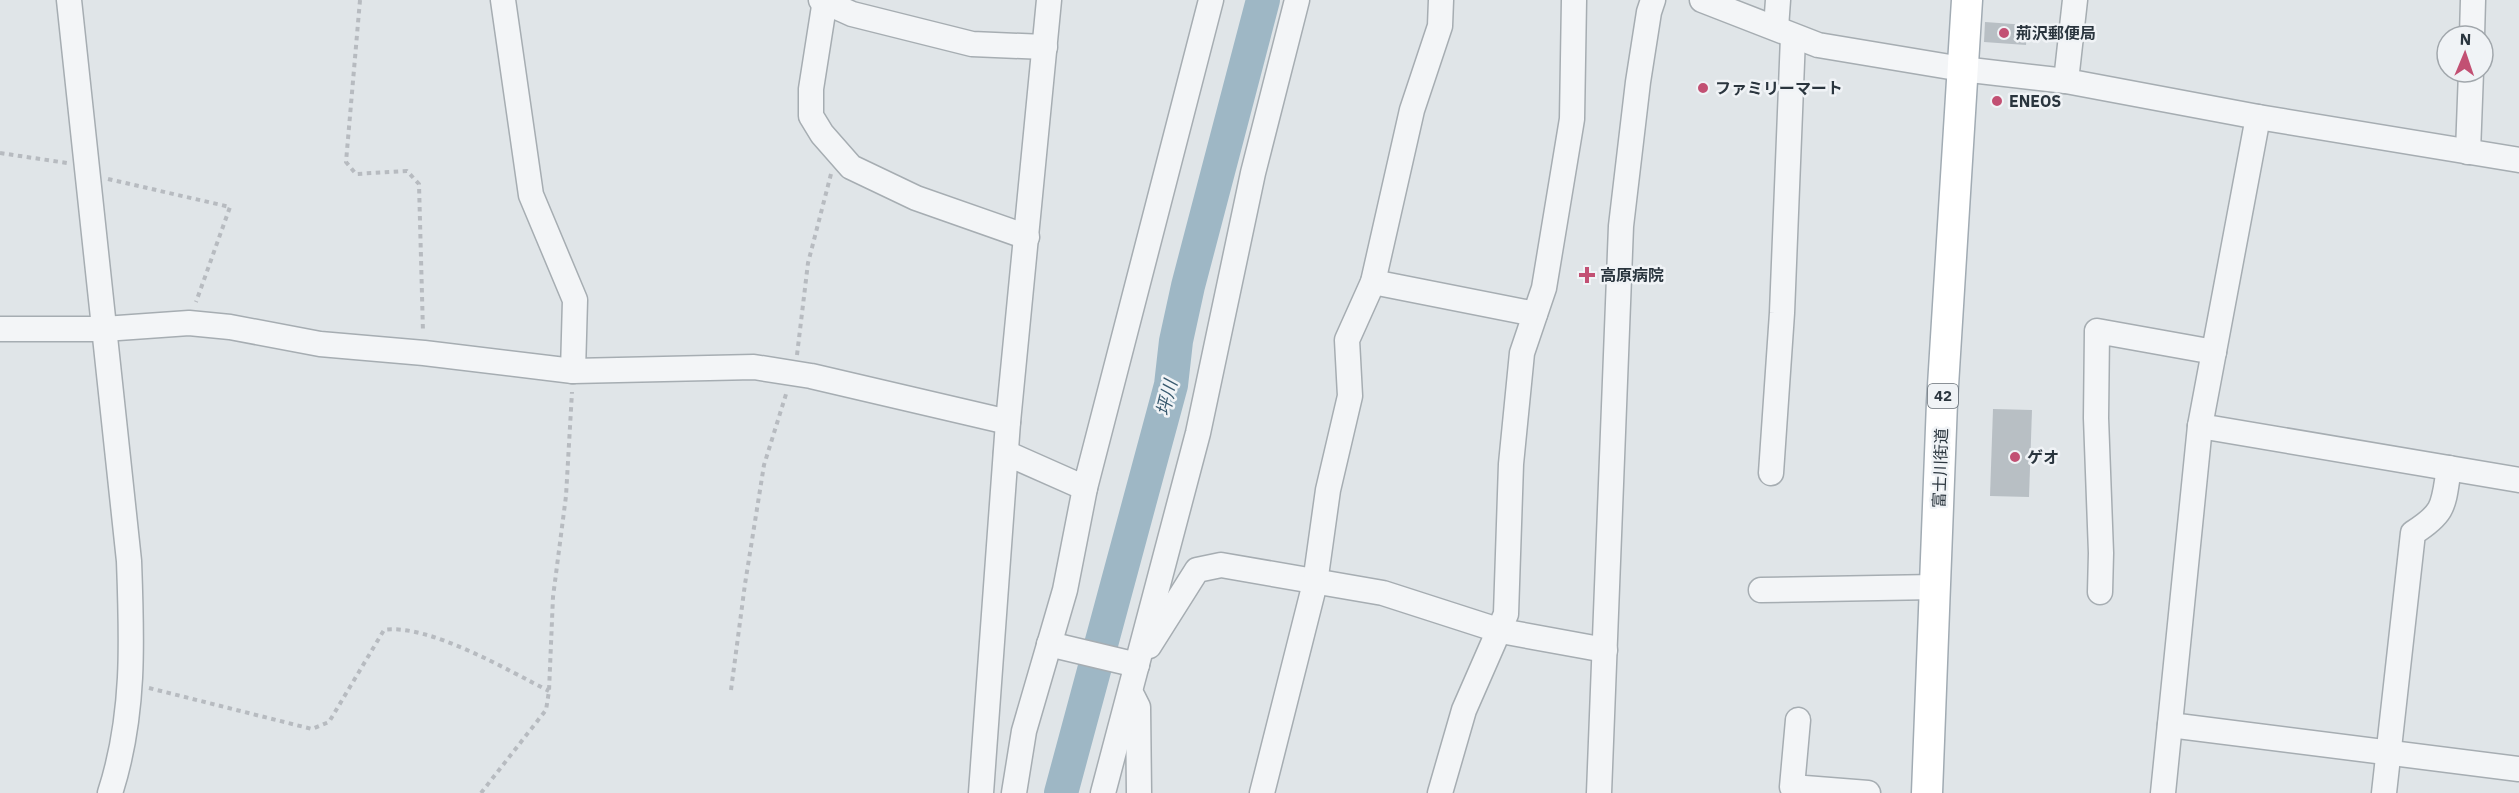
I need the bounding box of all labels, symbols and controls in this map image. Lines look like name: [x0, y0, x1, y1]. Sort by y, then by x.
place label: 荊沢郵便局: [2016, 23, 2096, 43]
north arrow: [2435, 24, 2495, 84]
marker: 荊沢郵便局: [1997, 26, 2011, 40]
text: N: [2459, 29, 2472, 49]
place label: ファミリーマート: [1715, 78, 1843, 98]
marker: ファミリーマート: [1696, 81, 1710, 95]
place label: ENEOS: [2009, 91, 2061, 111]
marker: ENEOS: [1990, 94, 2004, 108]
place label: 高原病院: [1600, 265, 1664, 285]
marker: 高原病院: [1578, 266, 1596, 284]
water label: 坪川: [1151, 376, 1183, 418]
road number: 42: [1928, 384, 1958, 408]
street label: 富士川街道: [1929, 428, 1951, 508]
place label: ゲオ: [2027, 447, 2059, 467]
marker: ゲオ: [2008, 450, 2022, 464]

